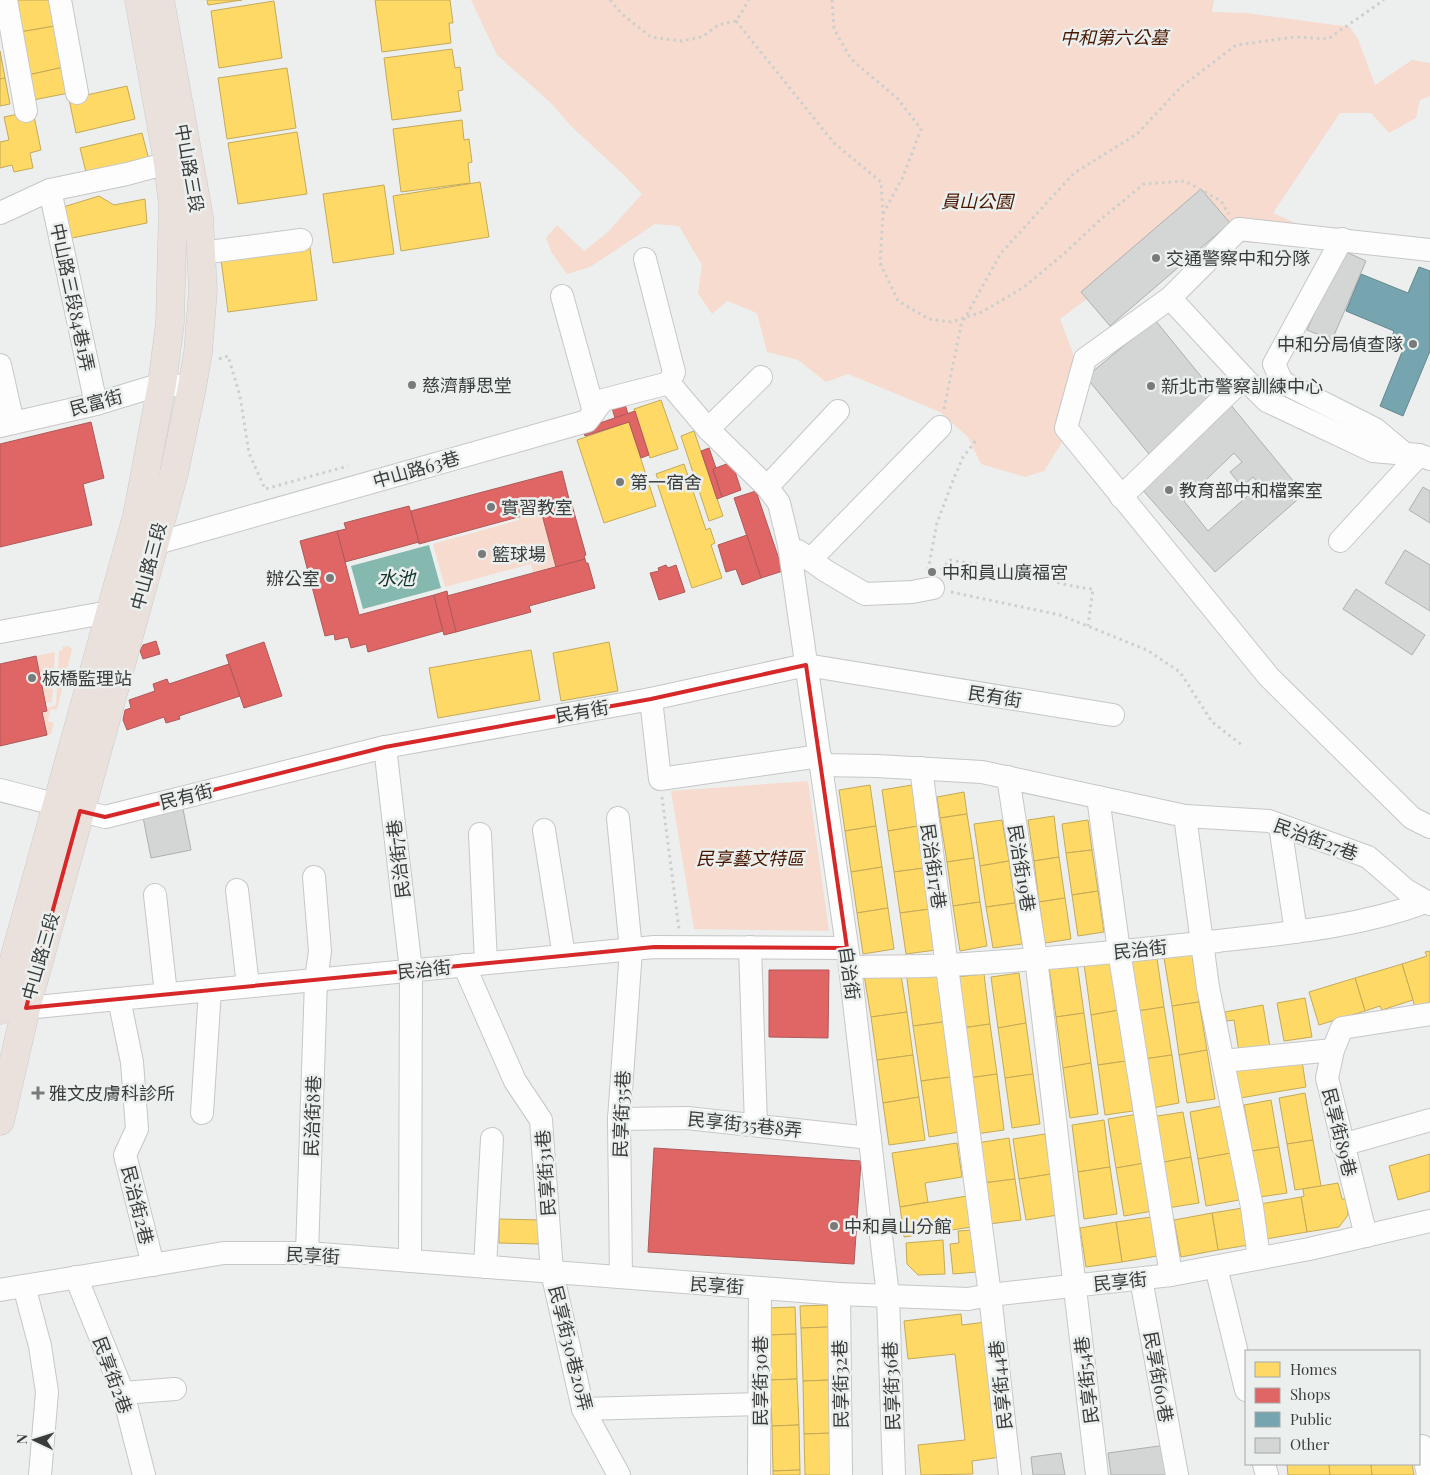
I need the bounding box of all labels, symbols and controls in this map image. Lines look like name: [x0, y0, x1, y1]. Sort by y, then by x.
park label: 中和第六公墓: [1060, 25, 1171, 49]
street label: 中山路三段: [170, 122, 210, 214]
park label: 員山公園: [941, 189, 1016, 213]
street label: 中山路三段84巷1弄: [46, 221, 100, 373]
place label: 交通警察中和分隊: [1166, 246, 1310, 270]
marker: 交通警察中和分隊: [1150, 252, 1162, 264]
place label: 中和分局偵查隊: [1277, 332, 1403, 356]
marker: 中和分局偵查隊: [1407, 338, 1419, 350]
place label: 慈濟靜思堂: [422, 373, 512, 397]
place label: 新北市警察訓練中心: [1161, 374, 1323, 398]
marker: 慈濟靜思堂: [406, 379, 418, 391]
marker: 新北市警察訓練中心: [1145, 380, 1157, 392]
street label: 民富街: [67, 383, 125, 421]
street label: 中山路63巷: [370, 445, 462, 493]
place label: 第一宿舍: [630, 470, 702, 494]
marker: 第一宿舍: [614, 476, 626, 488]
place label: 教育部中和檔案室: [1179, 478, 1323, 502]
marker: 教育部中和檔案室: [1163, 484, 1175, 496]
place label: 實習教室: [501, 495, 573, 519]
marker: 實習教室: [485, 501, 497, 513]
street label: 中山路三段: [125, 519, 171, 613]
place label: 籃球場: [492, 542, 546, 566]
marker: 籃球場: [476, 548, 488, 560]
place label: 中和員山廣福宮: [942, 560, 1068, 584]
water label: 水池: [377, 564, 417, 590]
place label: 辦公室: [266, 566, 320, 590]
marker: 中和員山廣福宮: [926, 566, 938, 578]
marker: 辦公室: [324, 572, 336, 584]
place label: 板橋監理站: [42, 666, 132, 690]
marker: 板橋監理站: [26, 672, 38, 684]
street label: 民有街: [966, 680, 1024, 712]
street label: 民有街: [553, 694, 611, 728]
street label: 民有街: [157, 778, 215, 814]
street label: 民治街27巷: [1271, 813, 1361, 865]
street label: 民治街7巷: [381, 818, 415, 900]
street label: 民治街17巷: [916, 822, 952, 910]
street label: 民治街19巷: [1003, 823, 1041, 913]
park label: 民享藝文特區: [696, 846, 806, 870]
street label: 中山路三段: [16, 909, 64, 1003]
street label: 民治街: [1112, 934, 1168, 964]
street label: 自治街: [834, 945, 866, 1001]
street label: 民治街: [396, 954, 452, 984]
street label: 民享街35巷: [607, 1070, 635, 1158]
street label: 民治街8巷: [299, 1075, 325, 1157]
place label: 雅文皮膚科診所: [49, 1081, 175, 1105]
street label: 民享街89巷: [1317, 1085, 1363, 1179]
marker: 雅文皮膚科診所: [31, 1086, 45, 1100]
street label: 民享街35巷8弄: [687, 1106, 803, 1142]
street label: 民享街31巷: [530, 1129, 560, 1217]
street label: 民治街2巷: [117, 1163, 159, 1247]
place label: 中和員山分館: [844, 1214, 952, 1238]
marker: 中和員山分館: [828, 1220, 840, 1232]
street label: 民享街: [285, 1242, 341, 1268]
street label: 民享街: [1092, 1266, 1148, 1296]
street label: 民享街: [689, 1271, 745, 1299]
street label: 民享街30巷20弄: [544, 1283, 598, 1413]
street label: 民享街60巷: [1139, 1330, 1179, 1424]
street label: 民享街2巷: [88, 1333, 138, 1417]
street label: 民享街54巷: [1069, 1335, 1103, 1425]
street label: 民享街30巷: [748, 1336, 772, 1426]
street label: 民享街32巷: [827, 1339, 853, 1429]
street label: 民享街44巷: [983, 1339, 1017, 1431]
street label: 民享街36巷: [877, 1341, 905, 1431]
legend: [1245, 1350, 1420, 1465]
text: Homes: [1290, 1359, 1337, 1379]
text: Shops: [1290, 1384, 1331, 1404]
text: Public: [1290, 1409, 1332, 1429]
north arrow: [10, 1415, 60, 1465]
text: N: [12, 1433, 31, 1445]
text: Other: [1290, 1434, 1330, 1454]

